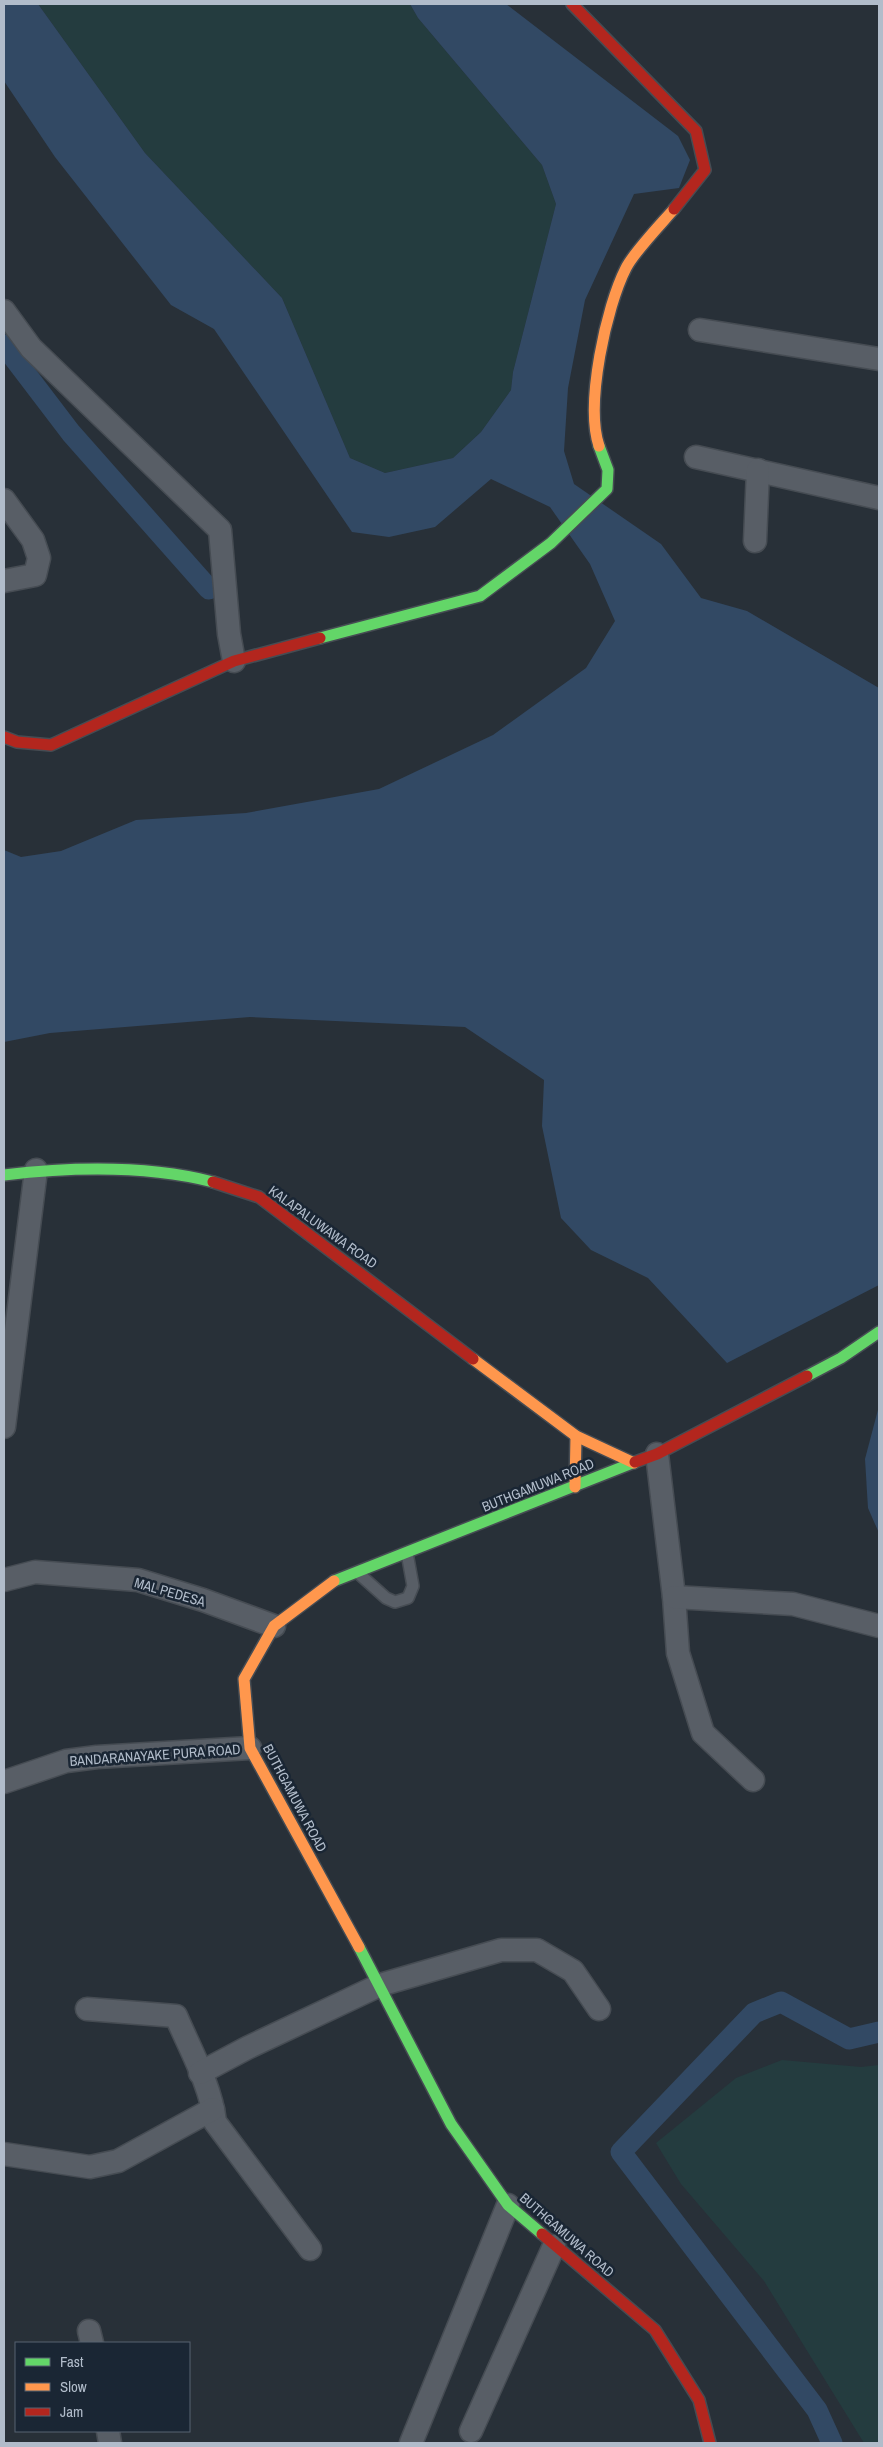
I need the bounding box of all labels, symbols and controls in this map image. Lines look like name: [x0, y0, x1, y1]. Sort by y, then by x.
street label: KALAPALUWAWA ROAD: [265, 1182, 381, 1272]
street label: BUTHGAMUWA ROAD: [479, 1454, 597, 1516]
street label: MAL PEDESA: [132, 1573, 208, 1611]
street label: BANDARANAYAKE PURA ROAD: [69, 1740, 241, 1770]
street label: BUTHGAMUWA ROAD: [259, 1741, 331, 1855]
street label: BUTHGAMUWA ROAD: [516, 2189, 618, 2281]
legend: [15, 2342, 190, 2432]
text: Fast: [60, 2351, 84, 2372]
text: Slow: [60, 2376, 87, 2397]
text: Jam: [60, 2401, 83, 2422]

